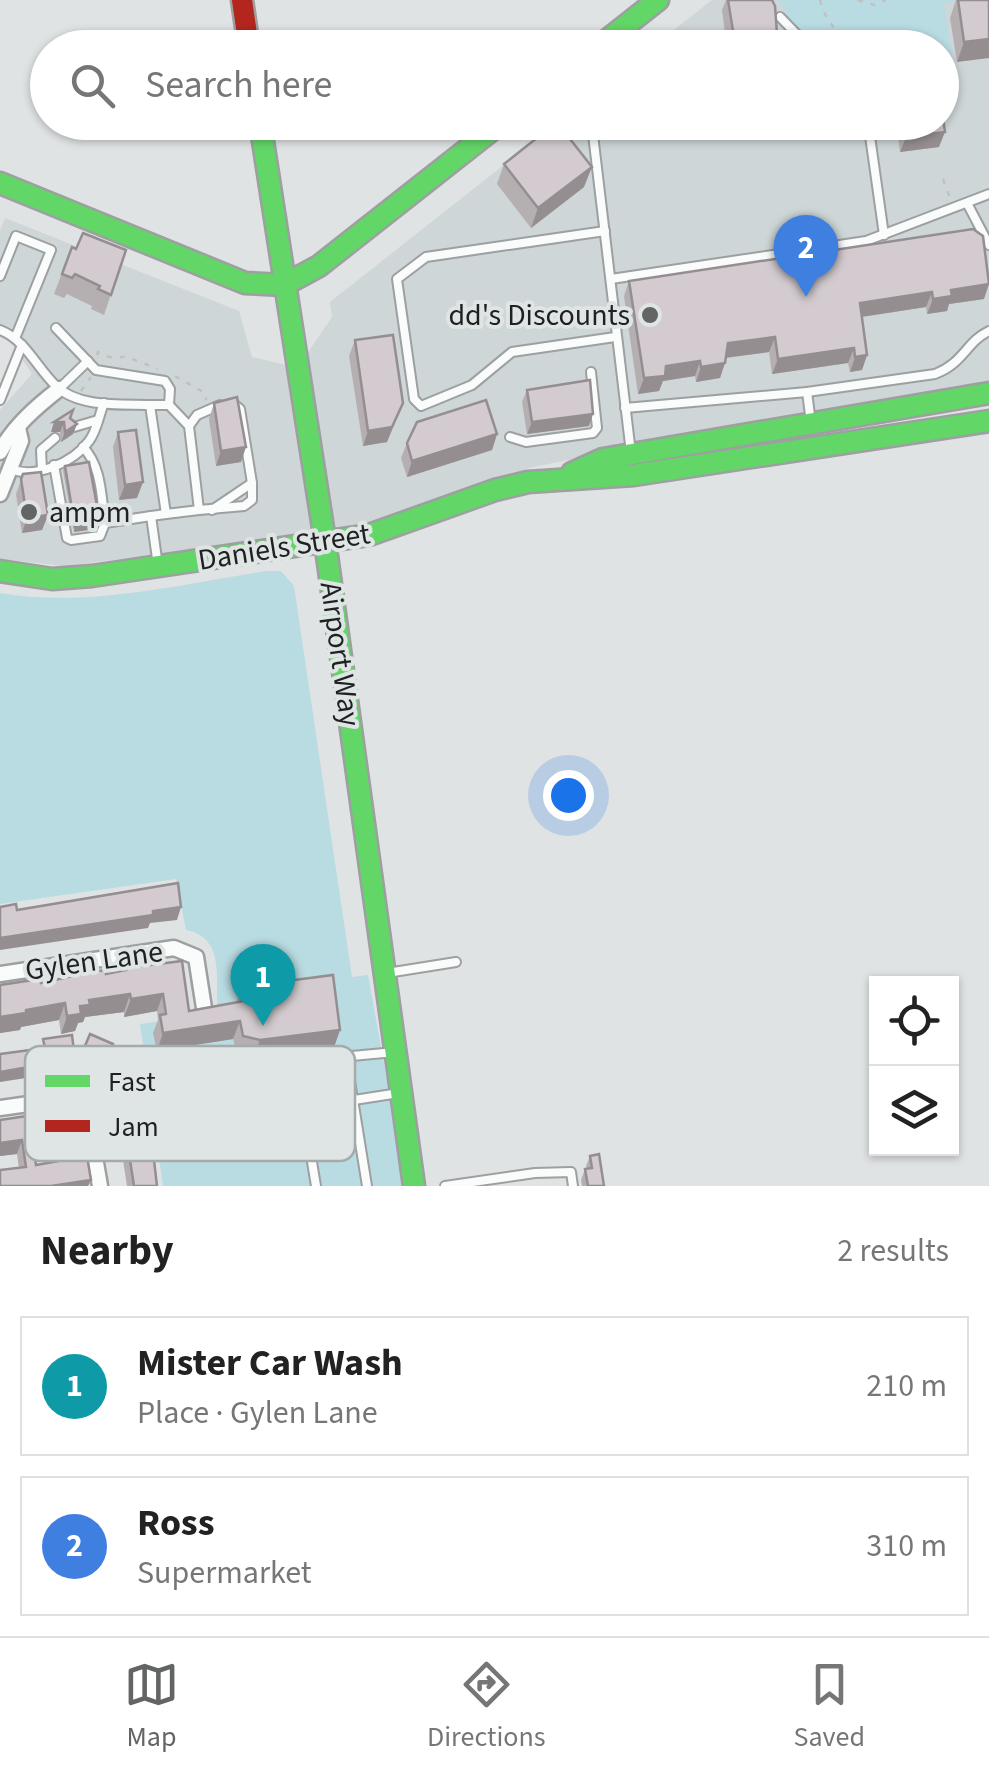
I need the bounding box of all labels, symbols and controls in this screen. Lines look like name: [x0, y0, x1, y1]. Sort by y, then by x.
search box: [30, 30, 959, 140]
icon: search: [65, 58, 120, 113]
text: Search here: [145, 58, 332, 112]
pin: 2: [774, 214, 838, 297]
place label: dd's Discounts: [448, 294, 630, 337]
marker: dd's Discounts: [639, 304, 661, 326]
place label: ampm: [49, 491, 131, 534]
marker: ampm: [18, 501, 40, 523]
street label: Daniels Street: [195, 512, 373, 582]
street label: Airport Way: [309, 579, 371, 729]
your location: [543, 770, 594, 821]
street label: Gylen Lane: [22, 930, 166, 992]
pin: 1: [230, 944, 296, 1026]
map controls: [869, 976, 959, 1156]
button: locate: [869, 976, 959, 1066]
legend: [25, 1046, 355, 1161]
text: Fast: [108, 1062, 156, 1102]
button: layers: [869, 1066, 959, 1156]
text: Jam: [108, 1107, 159, 1147]
text: Nearby: [40, 1221, 174, 1281]
text: 2 results: [837, 1228, 949, 1274]
text: Mister Car Wash: [137, 1336, 403, 1390]
text: 1: [66, 1363, 83, 1409]
text: 210 m: [866, 1363, 947, 1409]
text: Place · Gylen Lane: [137, 1390, 378, 1436]
text: Ross: [137, 1496, 214, 1550]
text: 2: [66, 1523, 83, 1569]
text: 310 m: [866, 1523, 947, 1569]
text: Supermarket: [137, 1550, 312, 1596]
tab: Map: [124, 1657, 179, 1757]
tab: Directions: [427, 1657, 546, 1757]
tab: Saved: [794, 1657, 865, 1757]

